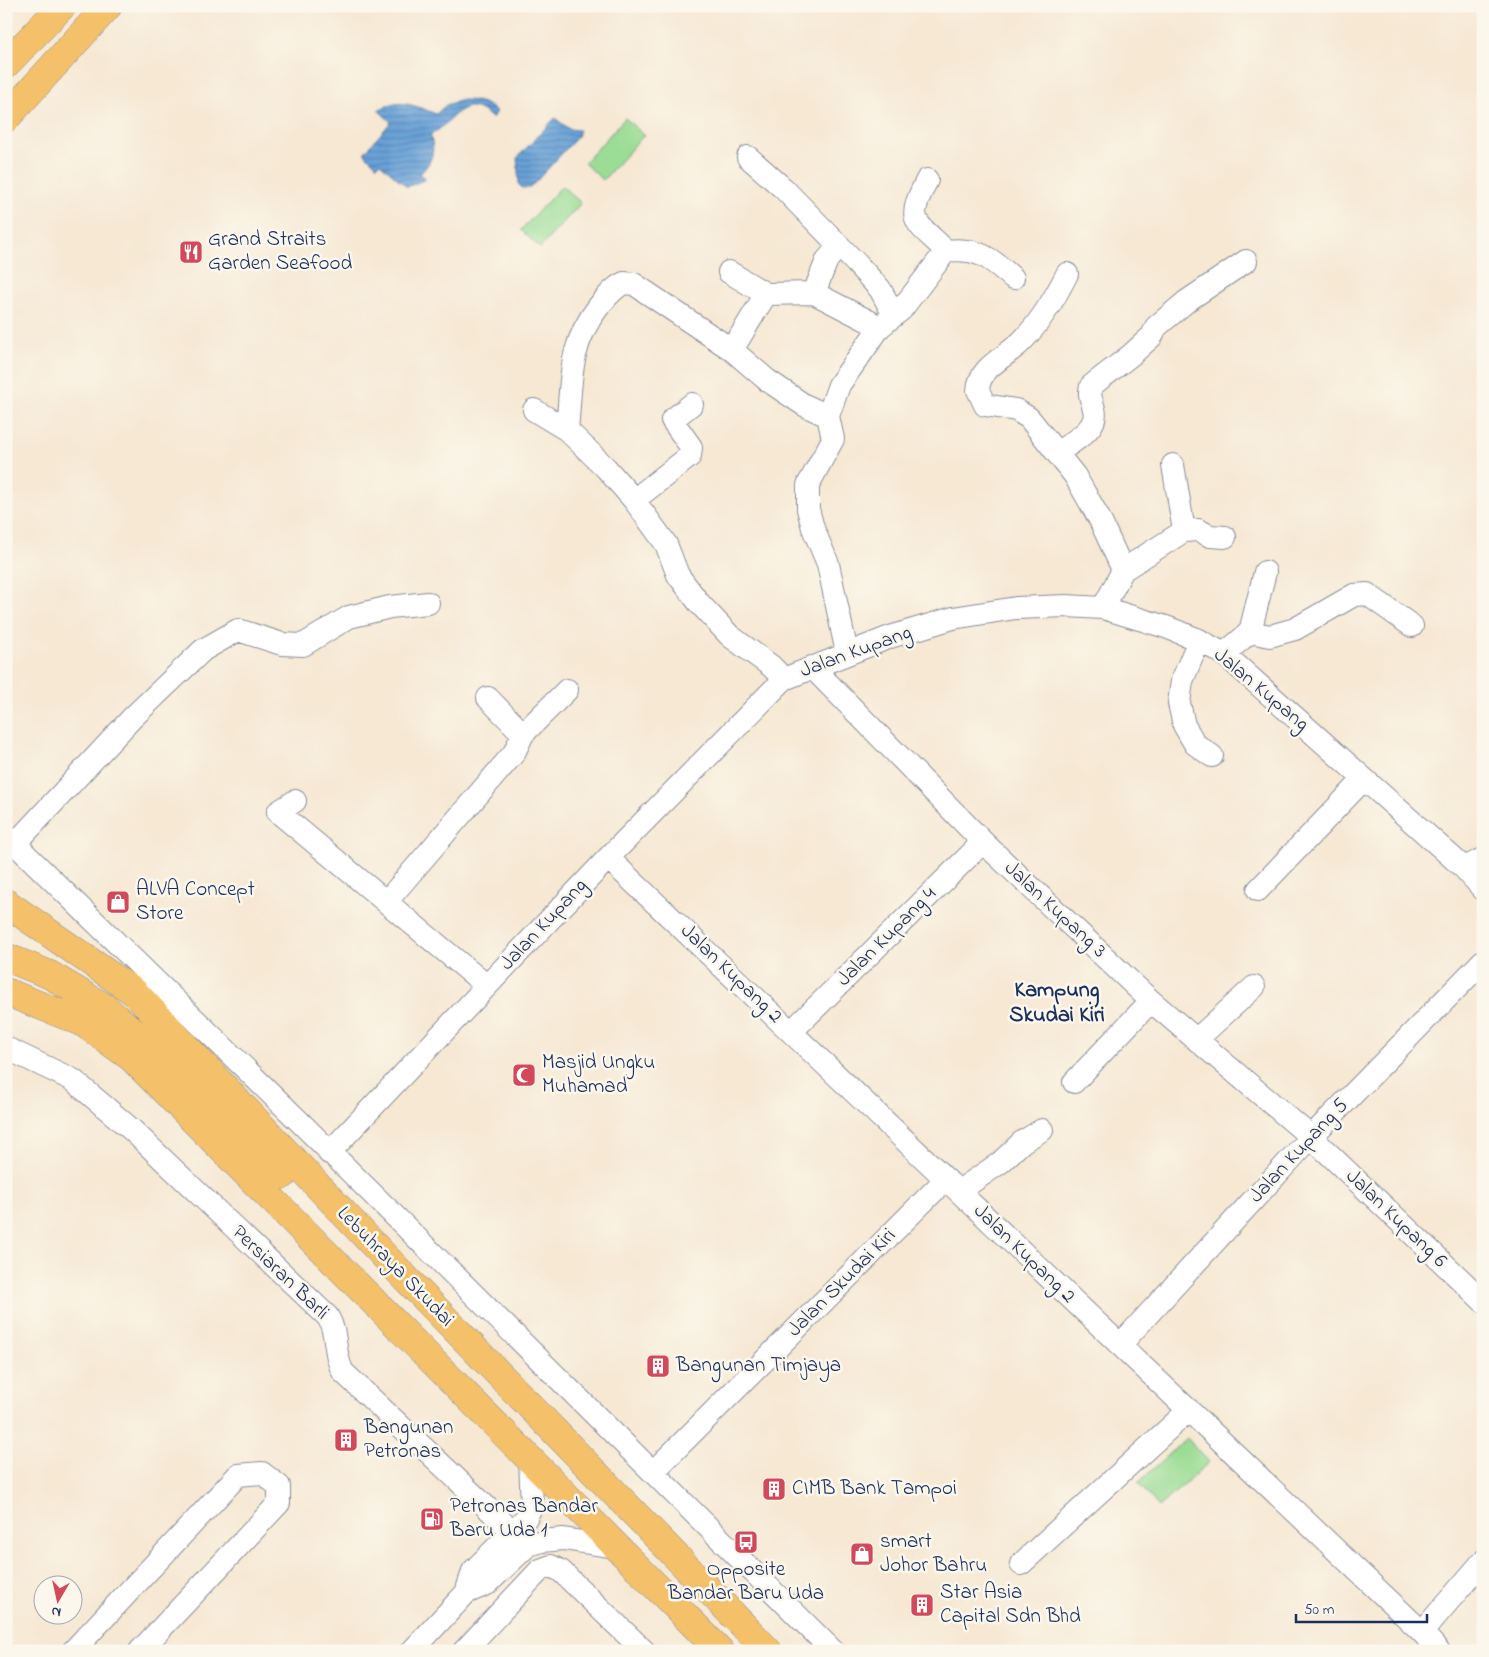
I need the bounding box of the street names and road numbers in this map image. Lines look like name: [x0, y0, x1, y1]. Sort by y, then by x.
street label: Jalan Kupang: [796, 618, 917, 688]
street label: Jalan Kupang: [1205, 641, 1315, 741]
street label: Jalan Kupang 3: [996, 854, 1113, 967]
street label: Jalan Kupang: [493, 872, 596, 979]
street label: Jalan Kupang 4: [830, 880, 945, 995]
street label: Jalan Kupang 2: [672, 917, 789, 1032]
street label: Jalan Kupang 5: [1242, 1092, 1357, 1212]
street label: Jalan Kupang 6: [1337, 1163, 1454, 1277]
street label: Jalan Kupang 2: [965, 1197, 1082, 1312]
street label: Lebuhraya Skudai: [328, 1200, 461, 1336]
street label: Persiaran Barli: [224, 1219, 336, 1327]
street label: Jalan Skudai Kiri: [781, 1222, 903, 1344]

